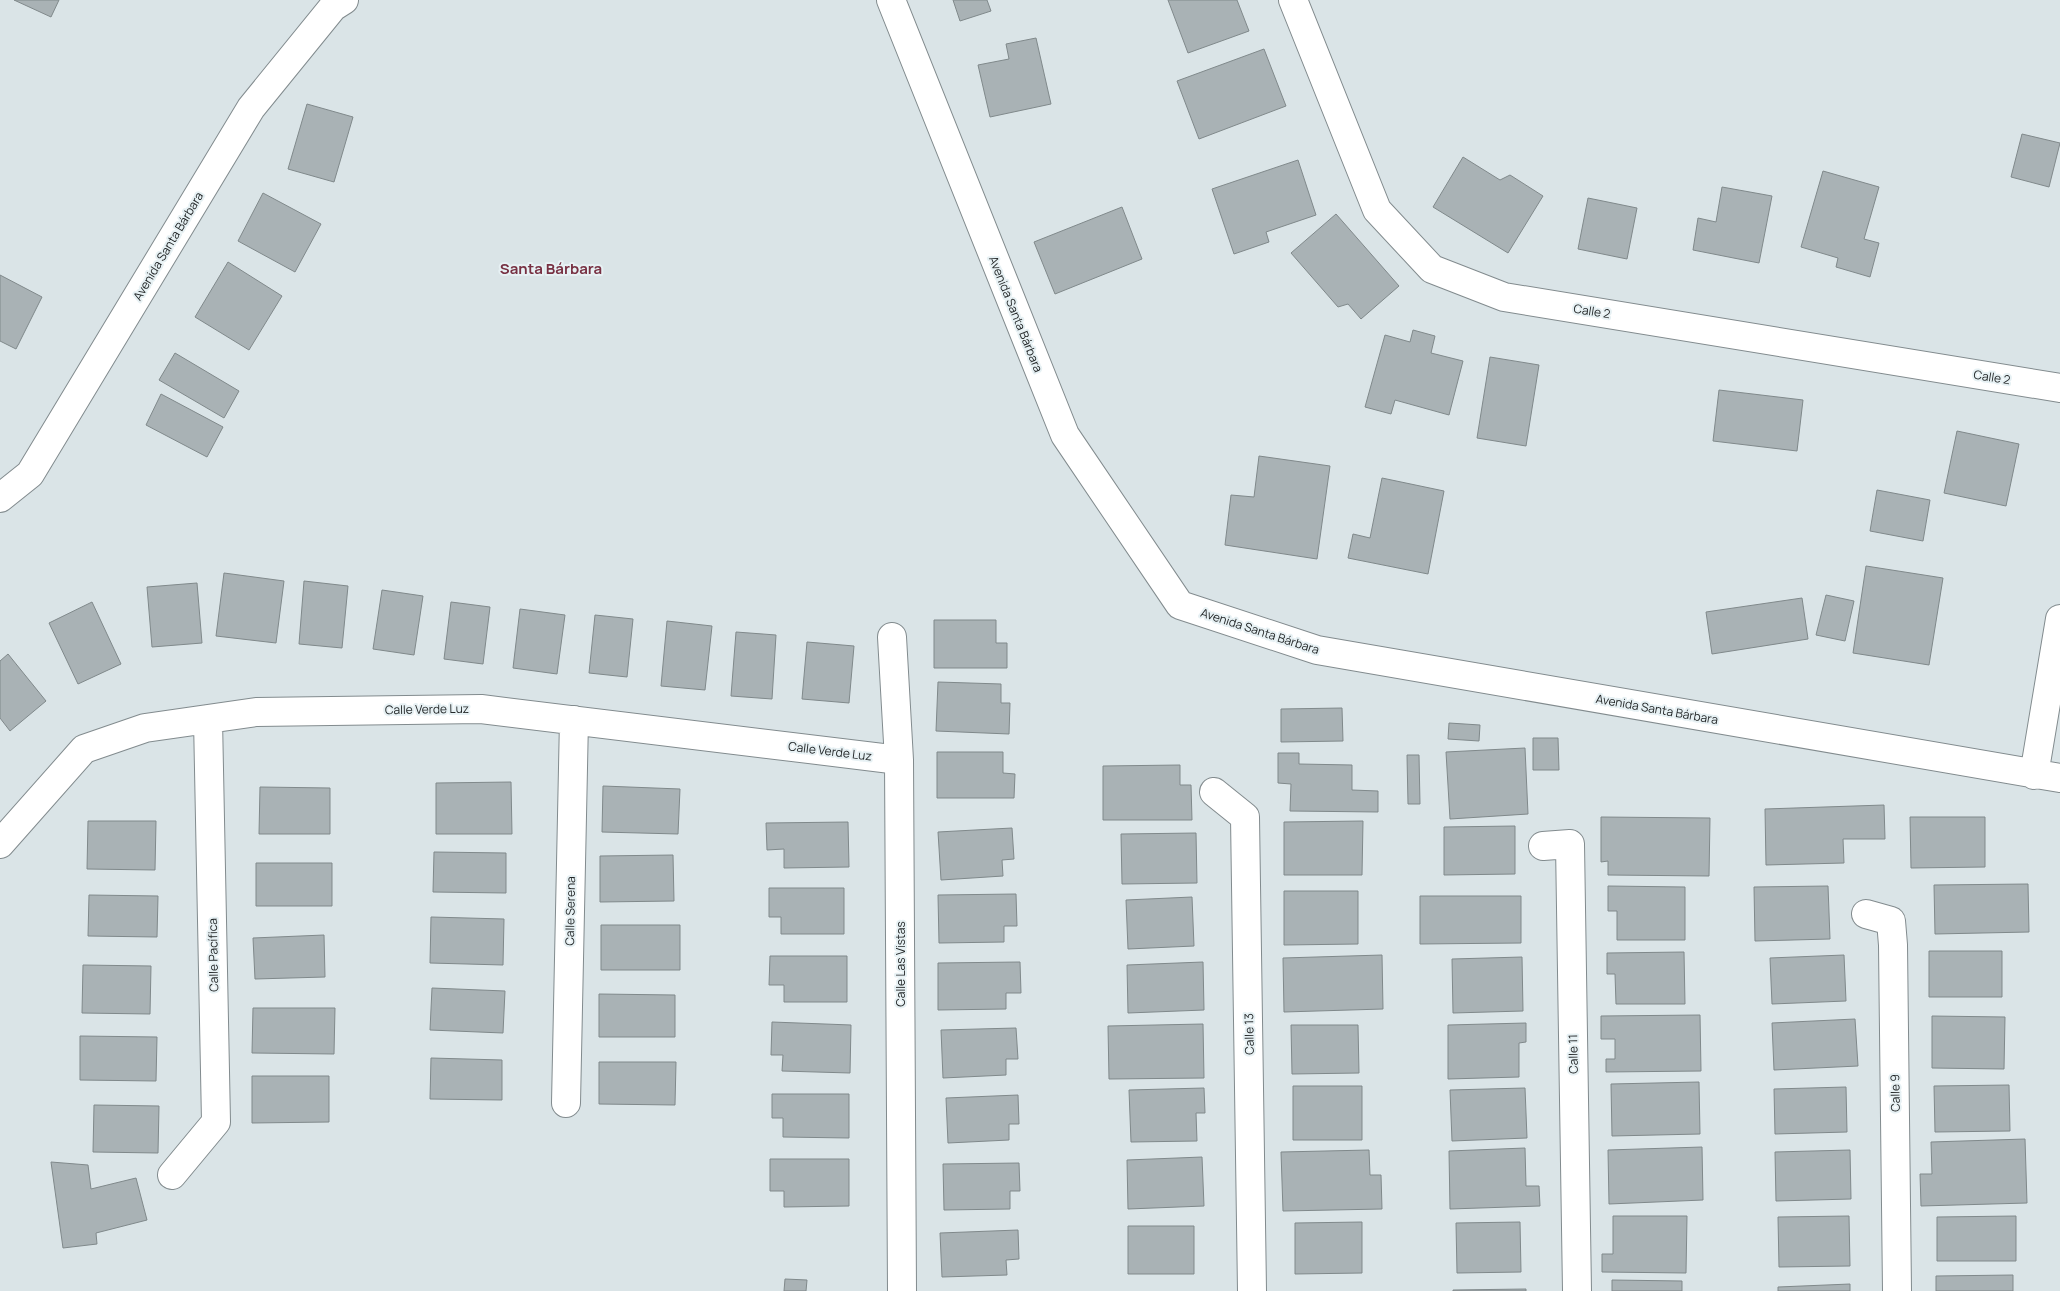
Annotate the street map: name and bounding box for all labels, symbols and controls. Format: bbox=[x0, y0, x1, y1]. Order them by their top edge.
street label: Avenida Santa Bárbara bbox=[129, 189, 207, 303]
street label: Avenida Santa Bárbara bbox=[985, 253, 1047, 375]
district label: Santa Bárbara bbox=[500, 258, 602, 279]
street label: Calle 2 bbox=[1572, 300, 1612, 322]
street label: Calle 2 bbox=[1972, 366, 2012, 388]
street label: Avenida Santa Bárbara bbox=[1198, 604, 1322, 658]
street label: Avenida Santa Bárbara bbox=[1595, 690, 1719, 728]
street label: Calle Verde Luz bbox=[385, 700, 469, 718]
street label: Calle Verde Luz bbox=[787, 737, 873, 765]
street label: Calle Serena bbox=[561, 876, 579, 946]
street label: Calle Pacífica bbox=[204, 918, 222, 992]
street label: Calle Las Vistas bbox=[892, 921, 909, 1007]
street label: Calle 13 bbox=[1240, 1013, 1258, 1055]
street label: Calle 11 bbox=[1564, 1034, 1582, 1074]
street label: Calle 9 bbox=[1886, 1074, 1904, 1112]

